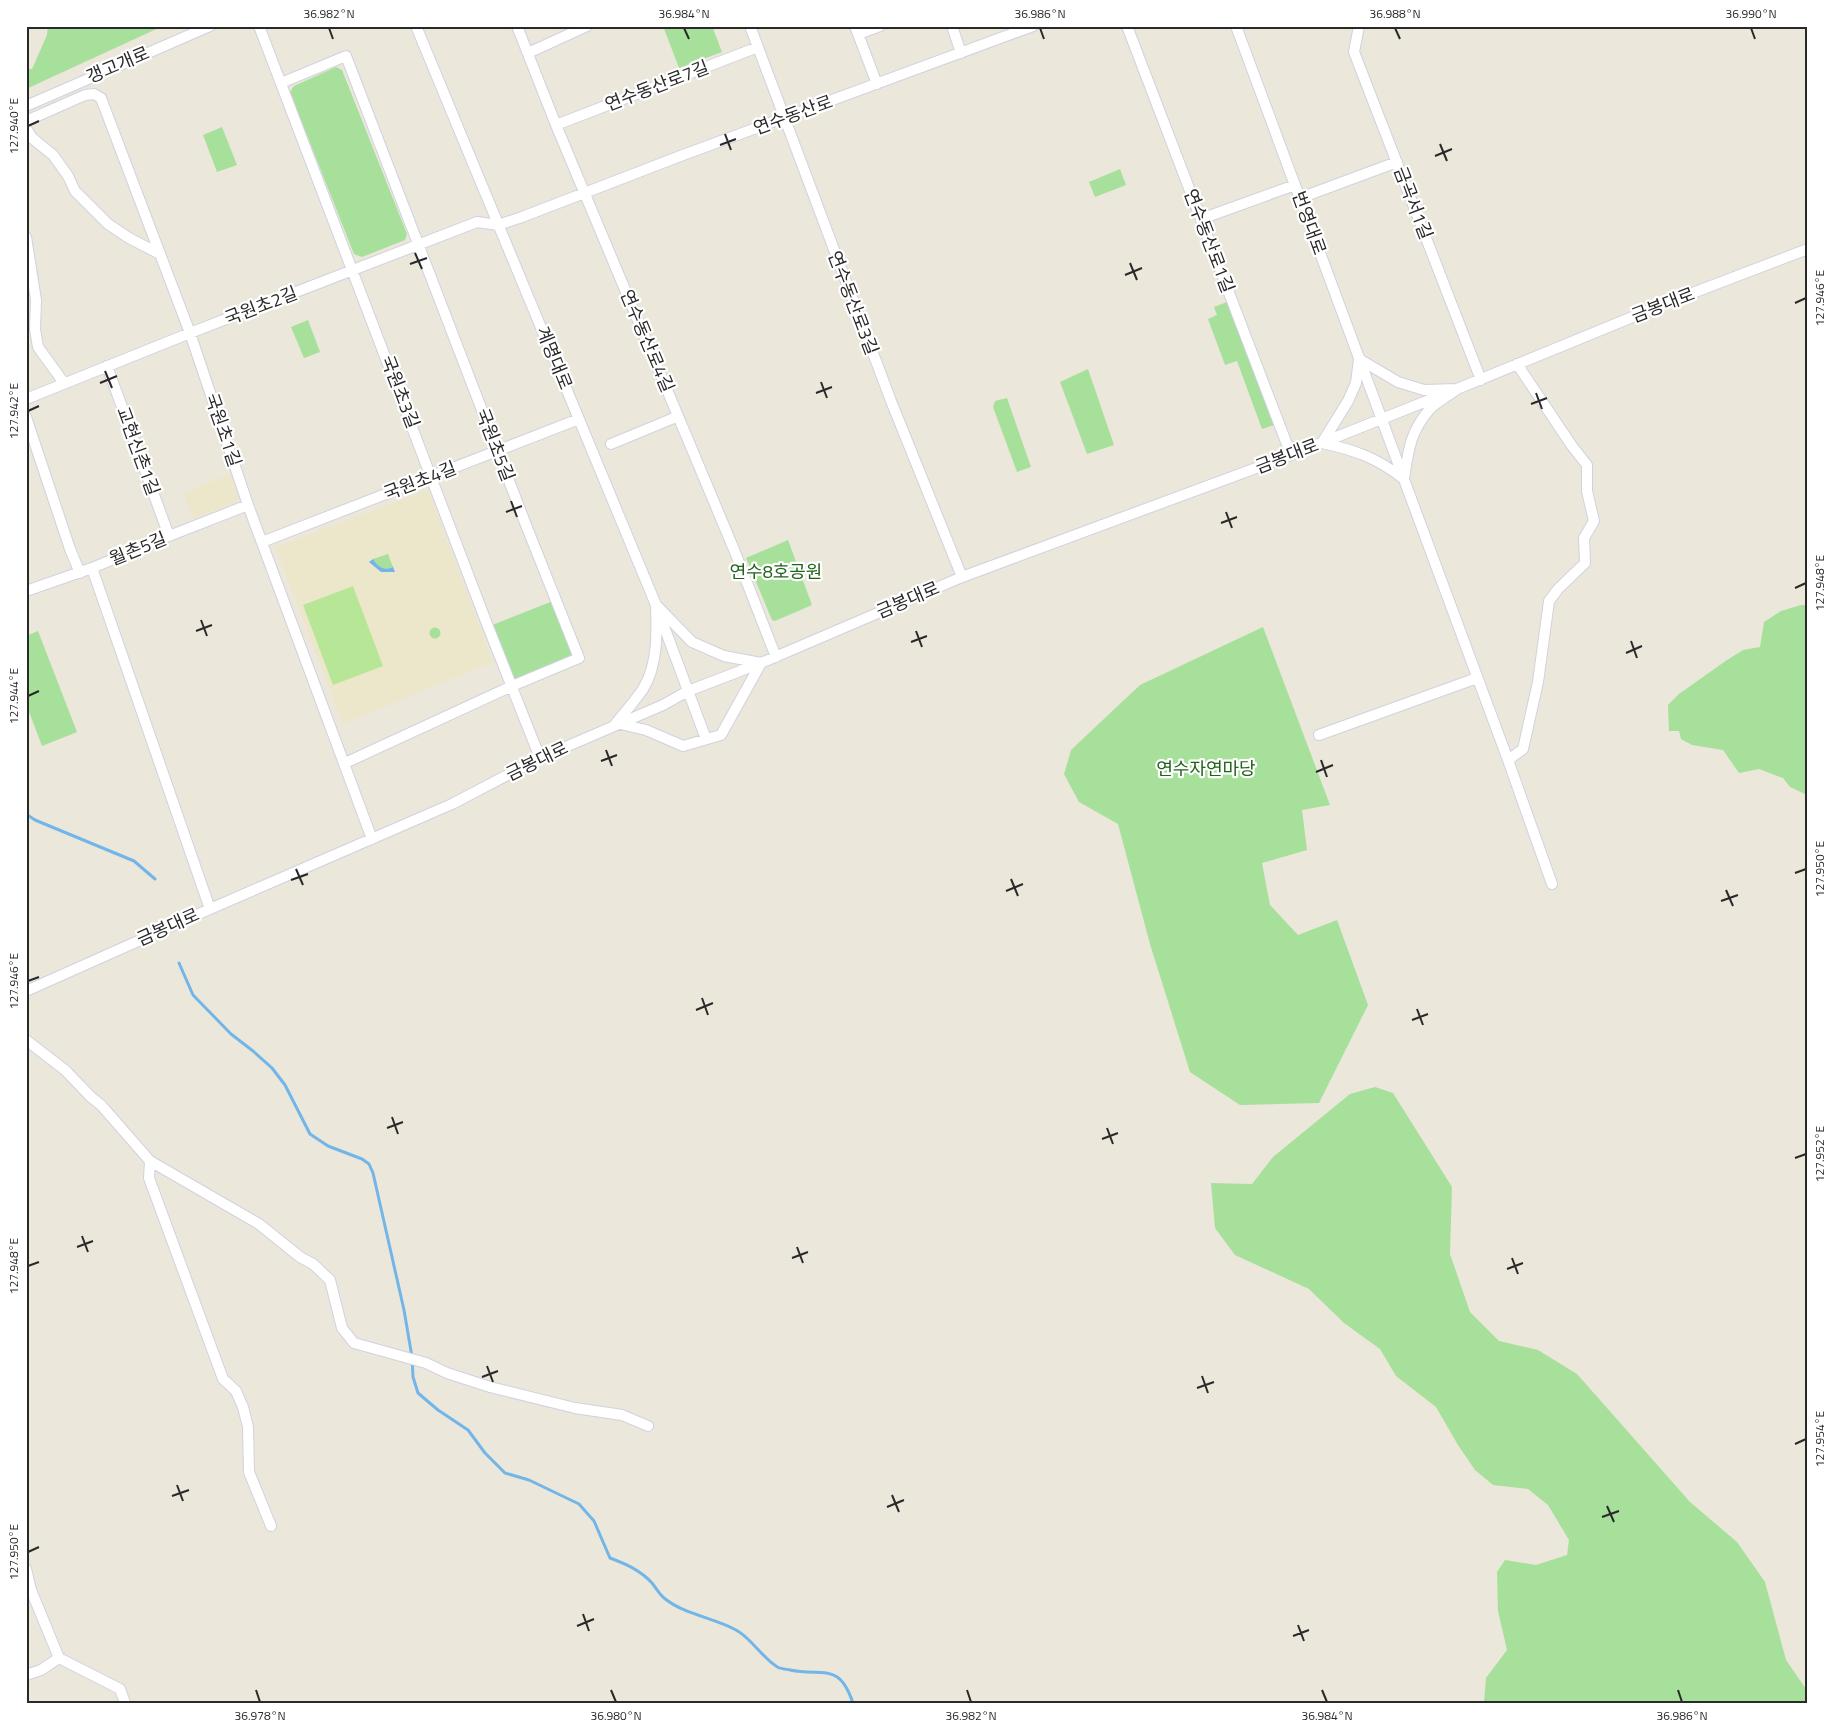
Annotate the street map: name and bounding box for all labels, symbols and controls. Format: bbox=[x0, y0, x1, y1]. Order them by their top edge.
text: 36.982°N bbox=[303, 4, 355, 23]
text: 36.984°N bbox=[658, 4, 710, 23]
text: 36.986°N bbox=[1014, 4, 1066, 23]
text: 36.988°N bbox=[1369, 4, 1421, 23]
text: 36.990°N bbox=[1725, 4, 1777, 23]
street label: 갱고개로 bbox=[82, 39, 154, 90]
street label: 연수동산로7길 bbox=[601, 53, 713, 118]
street label: 연수동산로 bbox=[749, 88, 836, 141]
text: 127.940°E bbox=[4, 98, 23, 154]
street label: 금곡서1길 bbox=[1387, 162, 1440, 243]
street label: 연수동산로1길 bbox=[1177, 185, 1242, 297]
street label: 번영대로 bbox=[1285, 187, 1333, 259]
street label: 연수동산로3길 bbox=[821, 247, 886, 359]
text: 127.946°E bbox=[1810, 270, 1829, 326]
street label: 국원초2길 bbox=[220, 279, 301, 332]
street label: 금봉대로 bbox=[1627, 280, 1699, 329]
street label: 연수동산로4길 bbox=[614, 285, 681, 396]
street label: 계명대로 bbox=[530, 322, 579, 394]
street label: 국원초3길 bbox=[374, 351, 427, 432]
text: 127.942°E bbox=[4, 383, 23, 439]
street label: 국원초1길 bbox=[198, 389, 249, 470]
street label: 교현신촌1길 bbox=[110, 403, 167, 499]
street label: 국원초5길 bbox=[469, 404, 522, 485]
street label: 금봉대로 bbox=[1251, 431, 1323, 480]
street label: 국원초4길 bbox=[379, 454, 460, 507]
street label: 월촌5길 bbox=[105, 525, 171, 572]
text: 127.948°E bbox=[1810, 555, 1829, 611]
park label: 연수8호공원 bbox=[730, 558, 822, 585]
street label: 금봉대로 bbox=[872, 574, 944, 625]
text: 127.944°E bbox=[4, 668, 23, 724]
street label: 금봉대로 bbox=[501, 734, 572, 787]
park label: 연수자연마당 bbox=[1156, 755, 1256, 782]
text: 127.950°E bbox=[1810, 841, 1829, 897]
street label: 금봉대로 bbox=[132, 901, 204, 952]
text: 127.946°E bbox=[4, 953, 23, 1009]
text: 127.952°E bbox=[1810, 1126, 1829, 1182]
text: 127.948°E bbox=[4, 1238, 23, 1294]
text: 127.954°E bbox=[1810, 1411, 1829, 1467]
text: 127.950°E bbox=[4, 1524, 23, 1580]
text: 36.978°N bbox=[234, 1706, 286, 1725]
text: 36.980°N bbox=[590, 1706, 642, 1725]
text: 36.982°N bbox=[945, 1706, 997, 1725]
text: 36.984°N bbox=[1301, 1706, 1353, 1725]
text: 36.986°N bbox=[1656, 1706, 1708, 1725]

